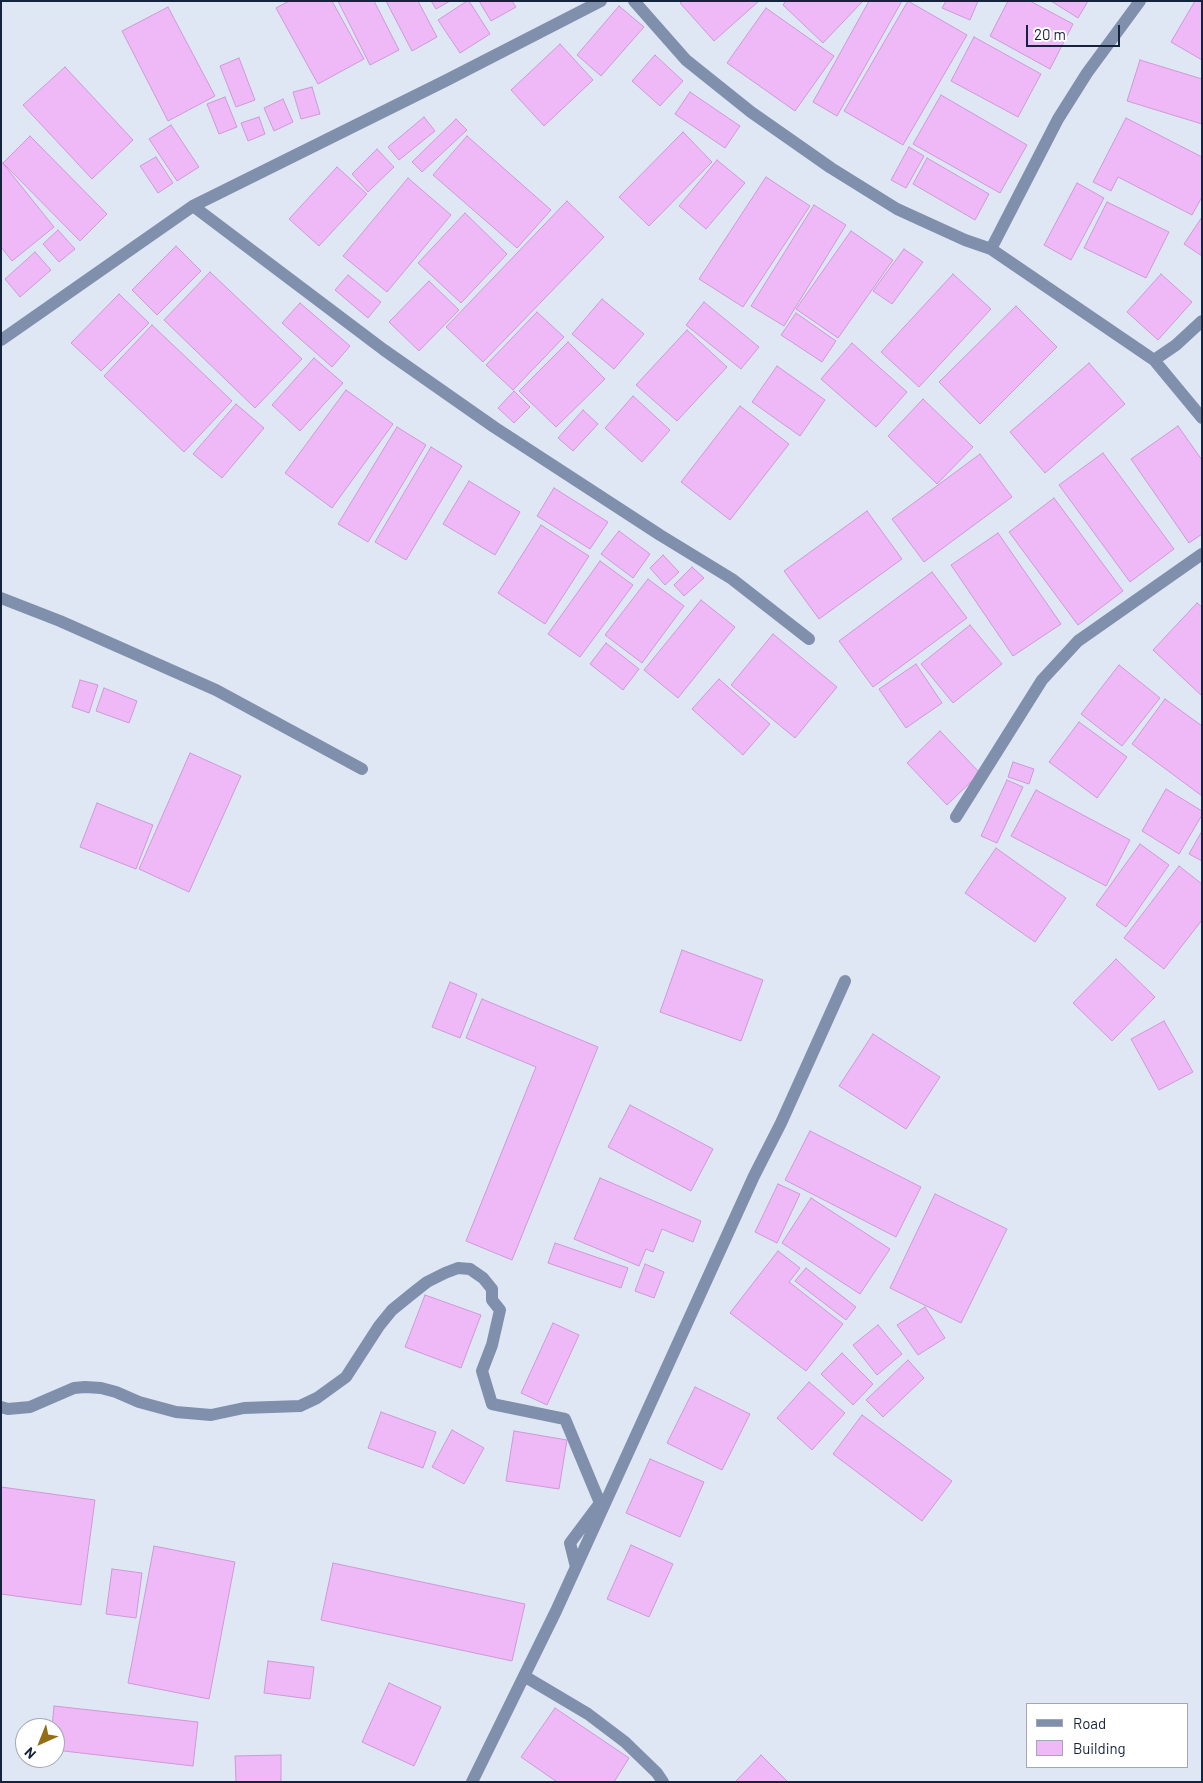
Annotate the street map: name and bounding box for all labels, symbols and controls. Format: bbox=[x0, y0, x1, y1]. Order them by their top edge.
scale bar bbox=[1028, 15, 1122, 47]
text: 20 m bbox=[1034, 25, 1066, 43]
legend bbox=[1026, 1703, 1188, 1768]
text: Road bbox=[1073, 1714, 1106, 1732]
north arrow bbox=[15, 1718, 65, 1768]
text: Building bbox=[1073, 1739, 1126, 1757]
text: N bbox=[21, 1744, 39, 1763]

